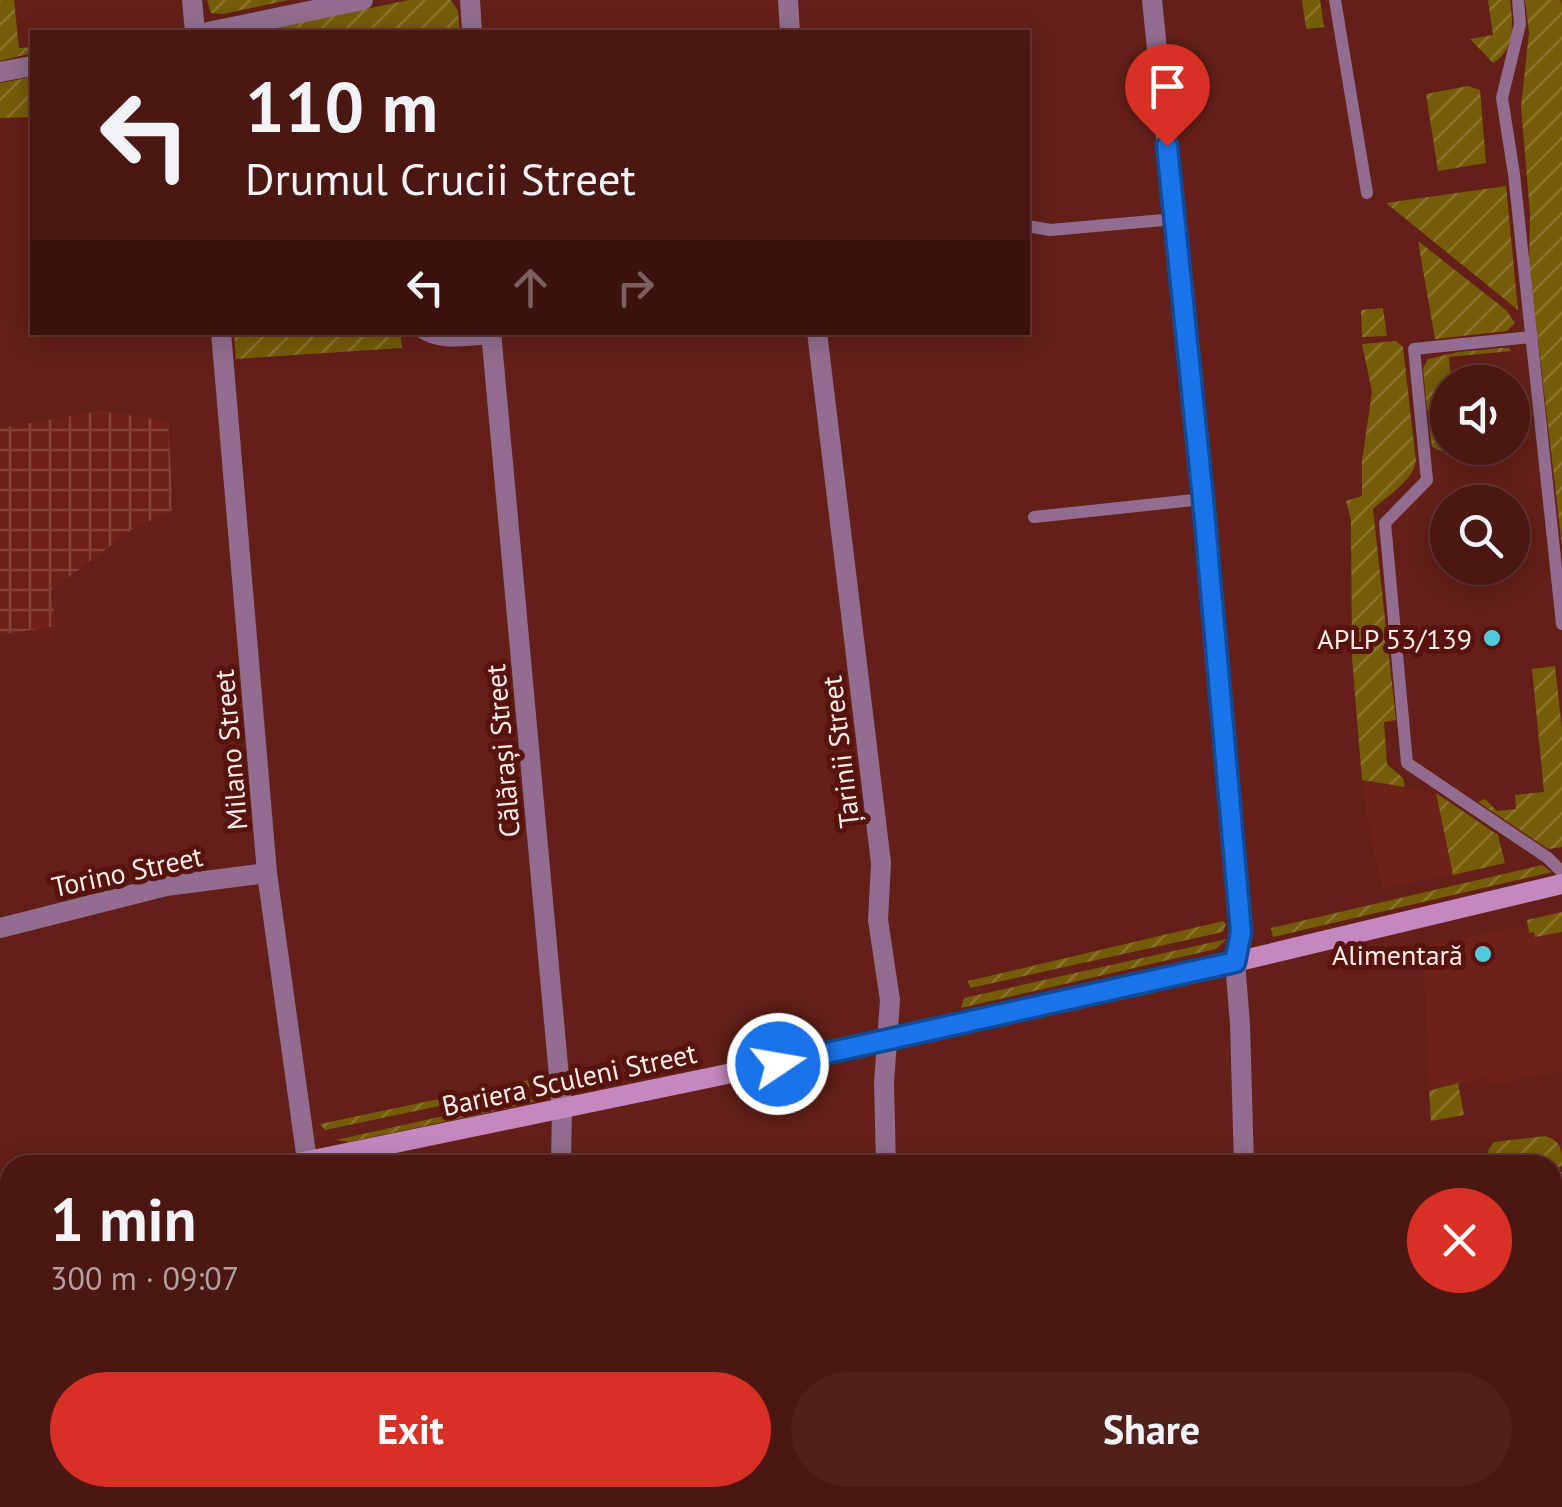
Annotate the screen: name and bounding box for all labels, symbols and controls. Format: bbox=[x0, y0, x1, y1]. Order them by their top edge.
pin bbox=[1125, 44, 1210, 147]
icon: arrive bbox=[1140, 59, 1195, 114]
text: 110 m bbox=[245, 61, 438, 151]
icon: left bbox=[80, 70, 210, 200]
text: Drumul Crucii Street bbox=[245, 149, 636, 207]
icon: left bbox=[398, 260, 453, 315]
icon: ahead bbox=[503, 260, 558, 315]
icon: right bbox=[608, 260, 663, 315]
map controls bbox=[1430, 365, 1530, 585]
button: sound bbox=[1430, 365, 1530, 465]
button: search bbox=[1430, 485, 1530, 585]
place label: APLP 53/139 bbox=[1317, 620, 1472, 657]
marker: APLP 53/139 bbox=[1481, 627, 1503, 649]
street label: Călărași Street bbox=[476, 662, 528, 839]
street label: Milano Street bbox=[205, 668, 255, 832]
street label: Țarinii Street bbox=[812, 673, 868, 830]
street label: Torino Street bbox=[48, 837, 206, 905]
place label: Alimentară bbox=[1332, 936, 1463, 973]
marker: Alimentară bbox=[1472, 943, 1494, 965]
position arrow bbox=[726, 1012, 830, 1116]
street label: Bariera Sculeni Street bbox=[438, 1034, 700, 1124]
text: 1 min bbox=[50, 1180, 196, 1258]
button: close bbox=[1407, 1188, 1512, 1293]
text: 300 m · 09:07 bbox=[50, 1257, 239, 1299]
button: Exit bbox=[50, 1372, 771, 1487]
button: Share bbox=[791, 1372, 1512, 1487]

